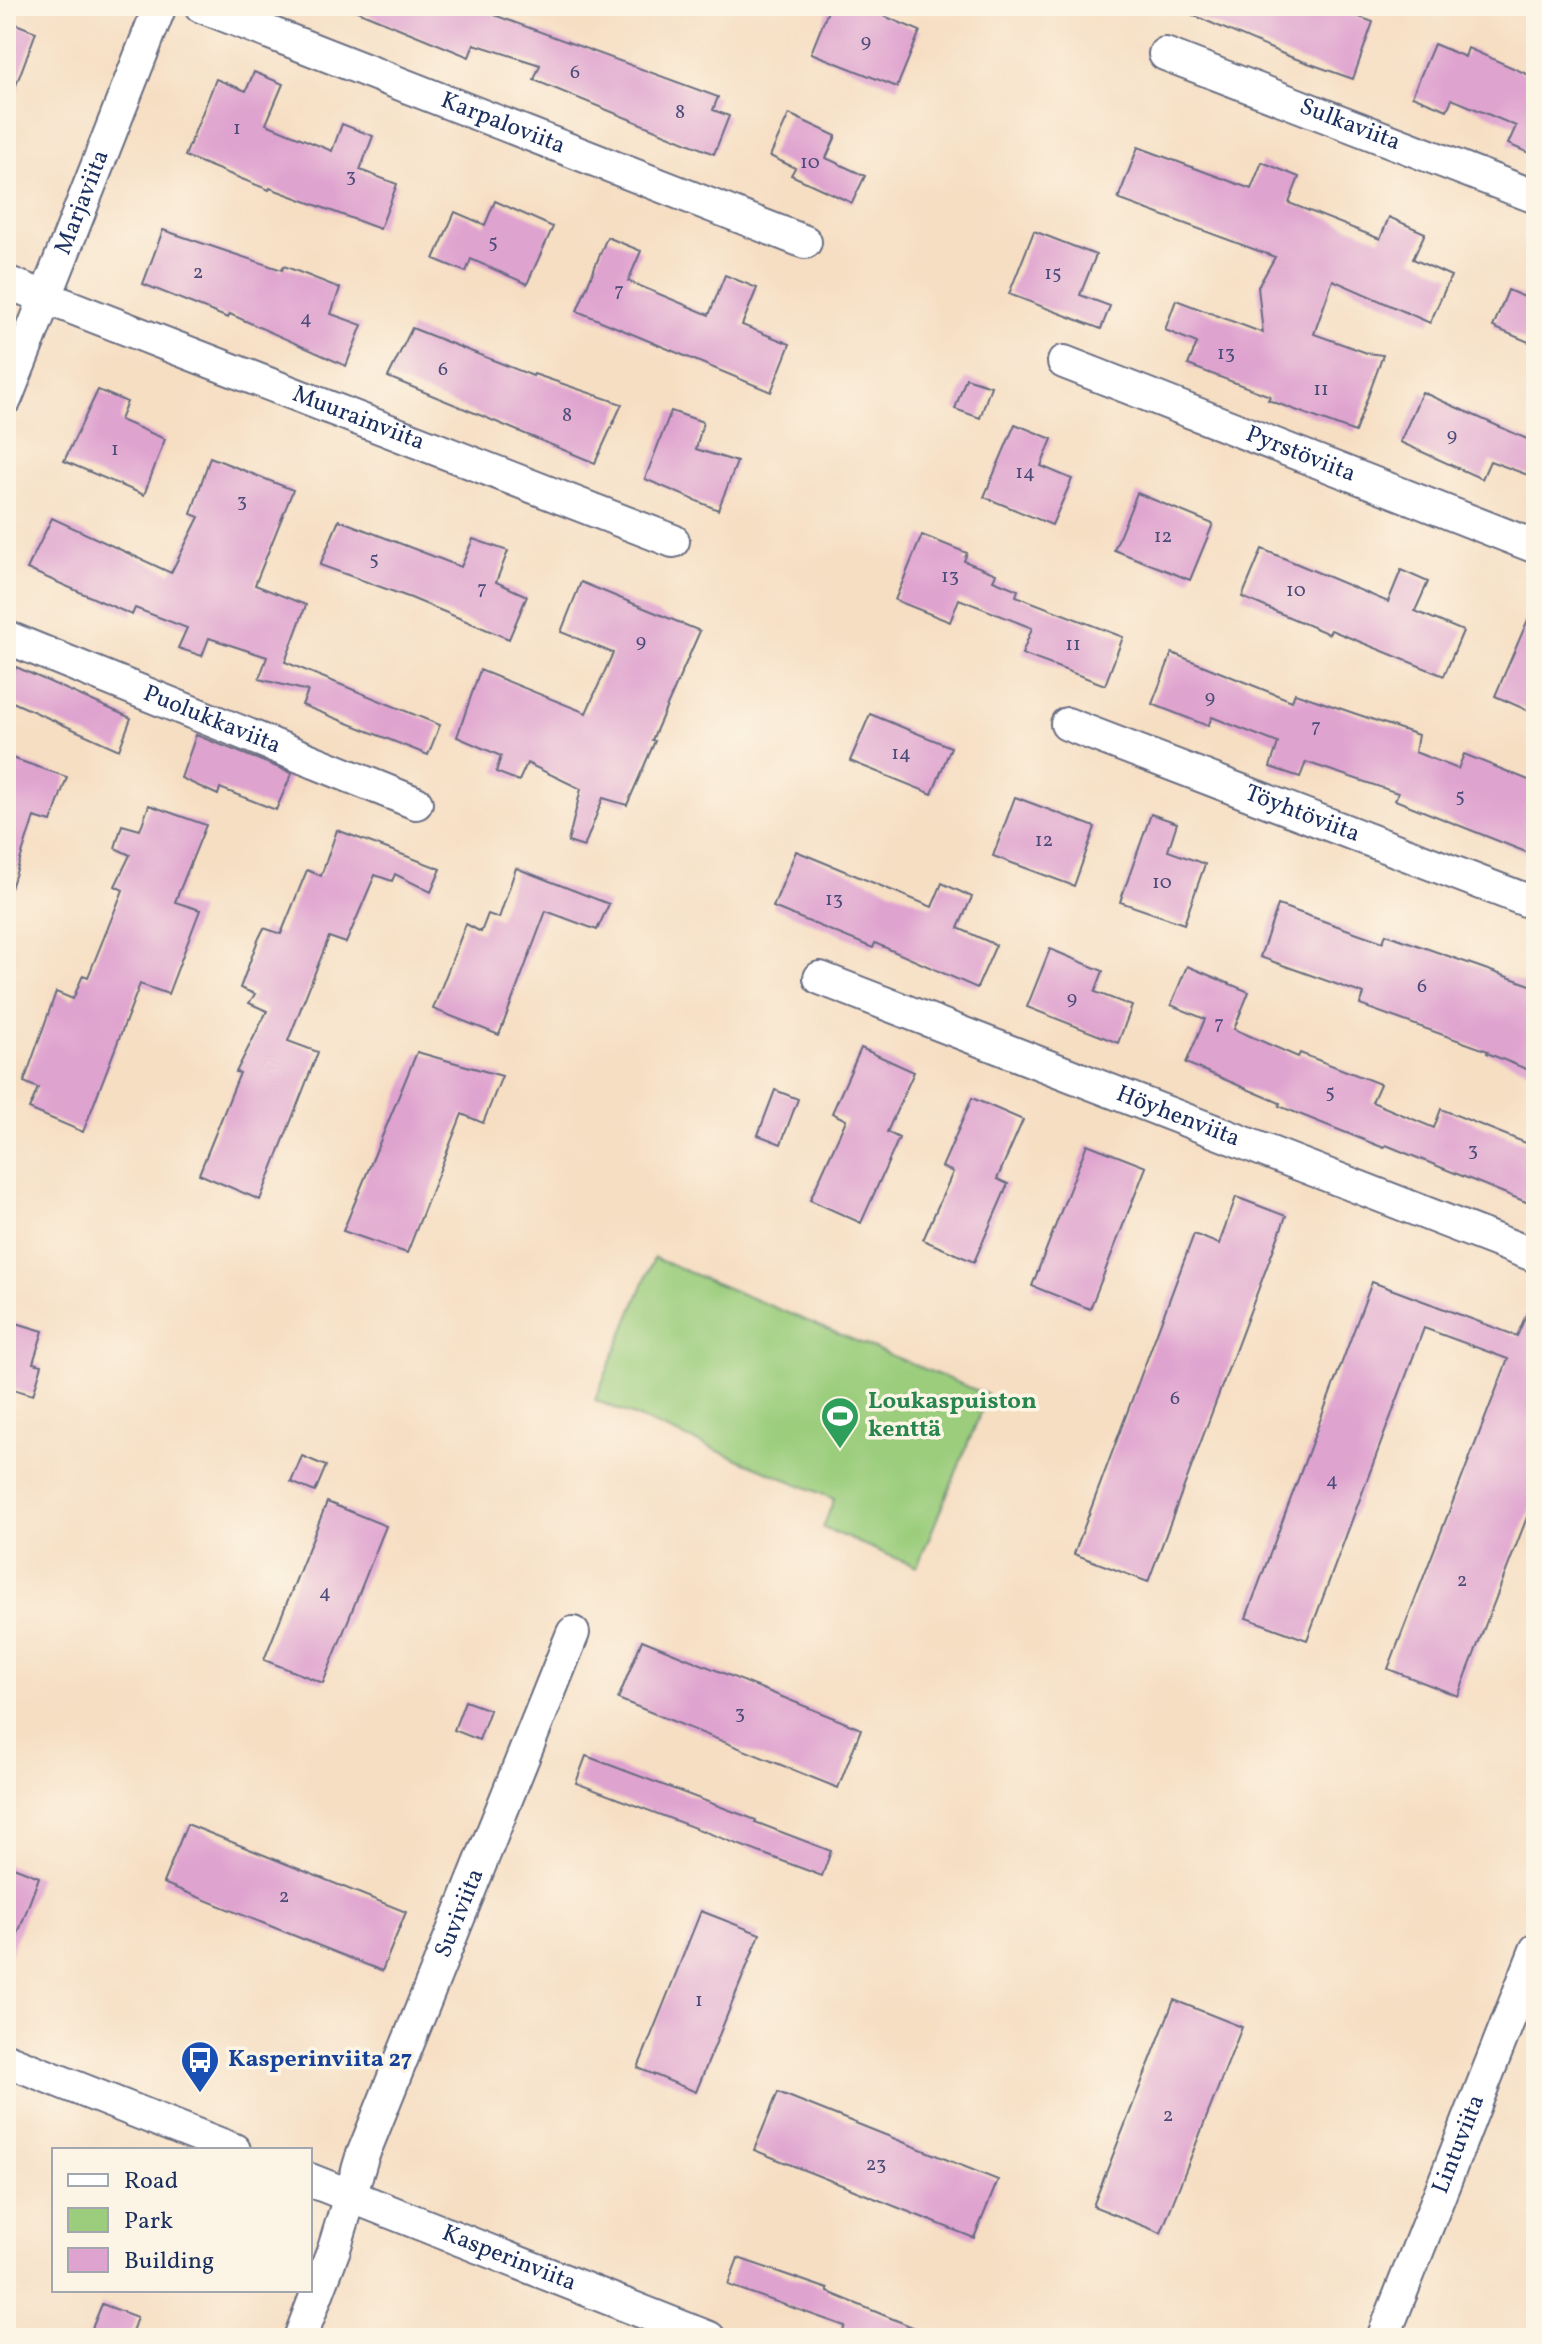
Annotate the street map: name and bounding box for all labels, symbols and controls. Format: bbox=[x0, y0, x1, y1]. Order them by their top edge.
house number: 9 bbox=[861, 28, 871, 56]
house number: 6 bbox=[570, 59, 580, 87]
street label: Karpaloviita bbox=[435, 84, 570, 164]
street label: Sulkaviita bbox=[1294, 90, 1405, 160]
house number: 8 bbox=[675, 99, 685, 127]
house number: 1 bbox=[233, 115, 241, 143]
street label: Marjaviita bbox=[47, 145, 119, 260]
house number: 10 bbox=[800, 149, 820, 177]
house number: 3 bbox=[346, 163, 356, 191]
house number: 5 bbox=[488, 229, 498, 257]
house number: 2 bbox=[193, 259, 203, 287]
house number: 15 bbox=[1044, 260, 1062, 288]
house number: 7 bbox=[614, 277, 624, 305]
house number: 4 bbox=[300, 305, 312, 333]
house number: 13 bbox=[1217, 340, 1235, 368]
house number: 6 bbox=[438, 356, 448, 384]
house number: 11 bbox=[1313, 376, 1329, 404]
street label: Muurainviita bbox=[287, 378, 429, 460]
house number: 8 bbox=[562, 402, 572, 430]
street label: Pyrstöviita bbox=[1240, 418, 1360, 492]
house number: 9 bbox=[1447, 422, 1457, 450]
house number: 1 bbox=[111, 436, 119, 464]
house number: 14 bbox=[1015, 459, 1035, 487]
house number: 3 bbox=[237, 488, 247, 516]
house number: 12 bbox=[1154, 523, 1172, 551]
house number: 5 bbox=[369, 546, 379, 574]
house number: 13 bbox=[941, 563, 959, 591]
house number: 7 bbox=[477, 575, 487, 603]
house number: 10 bbox=[1286, 577, 1306, 605]
house number: 9 bbox=[636, 628, 646, 656]
house number: 11 bbox=[1065, 631, 1081, 659]
street label: Puolukkaviita bbox=[138, 677, 286, 763]
house number: 9 bbox=[1205, 684, 1215, 712]
house number: 7 bbox=[1311, 713, 1321, 741]
house number: 14 bbox=[891, 740, 911, 768]
street label: Töyhtöviita bbox=[1240, 777, 1365, 852]
house number: 5 bbox=[1455, 783, 1465, 811]
house number: 12 bbox=[1035, 827, 1053, 855]
house number: 10 bbox=[1152, 869, 1172, 897]
house number: 13 bbox=[825, 886, 843, 914]
house number: 6 bbox=[1417, 973, 1427, 1001]
house number: 9 bbox=[1067, 985, 1077, 1013]
house number: 7 bbox=[1214, 1010, 1224, 1038]
street label: Höyhenviita bbox=[1111, 1078, 1245, 1156]
house number: 5 bbox=[1325, 1079, 1335, 1107]
house number: 3 bbox=[1468, 1137, 1478, 1165]
place label: Loukaspuiston kenttä bbox=[868, 1385, 1037, 1447]
house number: 6 bbox=[1170, 1385, 1180, 1413]
sports icon: Loukaspuiston kenttä bbox=[819, 1395, 861, 1450]
house number: 4 bbox=[1326, 1467, 1338, 1495]
house number: 2 bbox=[1457, 1567, 1467, 1595]
house number: 4 bbox=[319, 1579, 331, 1607]
house number: 3 bbox=[735, 1700, 745, 1728]
street label: Suviviita bbox=[427, 1864, 493, 1963]
house number: 2 bbox=[279, 1883, 289, 1911]
house number: 1 bbox=[695, 1987, 703, 2015]
bus stop icon: Kasperinviita 27 bbox=[179, 2039, 221, 2094]
place label: Kasperinviita 27 bbox=[228, 2043, 412, 2077]
street label: Lintuviita bbox=[1424, 2090, 1494, 2199]
house number: 2 bbox=[1163, 2102, 1173, 2130]
legend bbox=[52, 2148, 312, 2292]
house number: 23 bbox=[866, 2151, 886, 2179]
text: Road bbox=[124, 2165, 178, 2199]
text: Park bbox=[124, 2205, 173, 2239]
street label: Kasperinviita bbox=[437, 2217, 581, 2301]
text: Building bbox=[124, 2245, 214, 2279]

